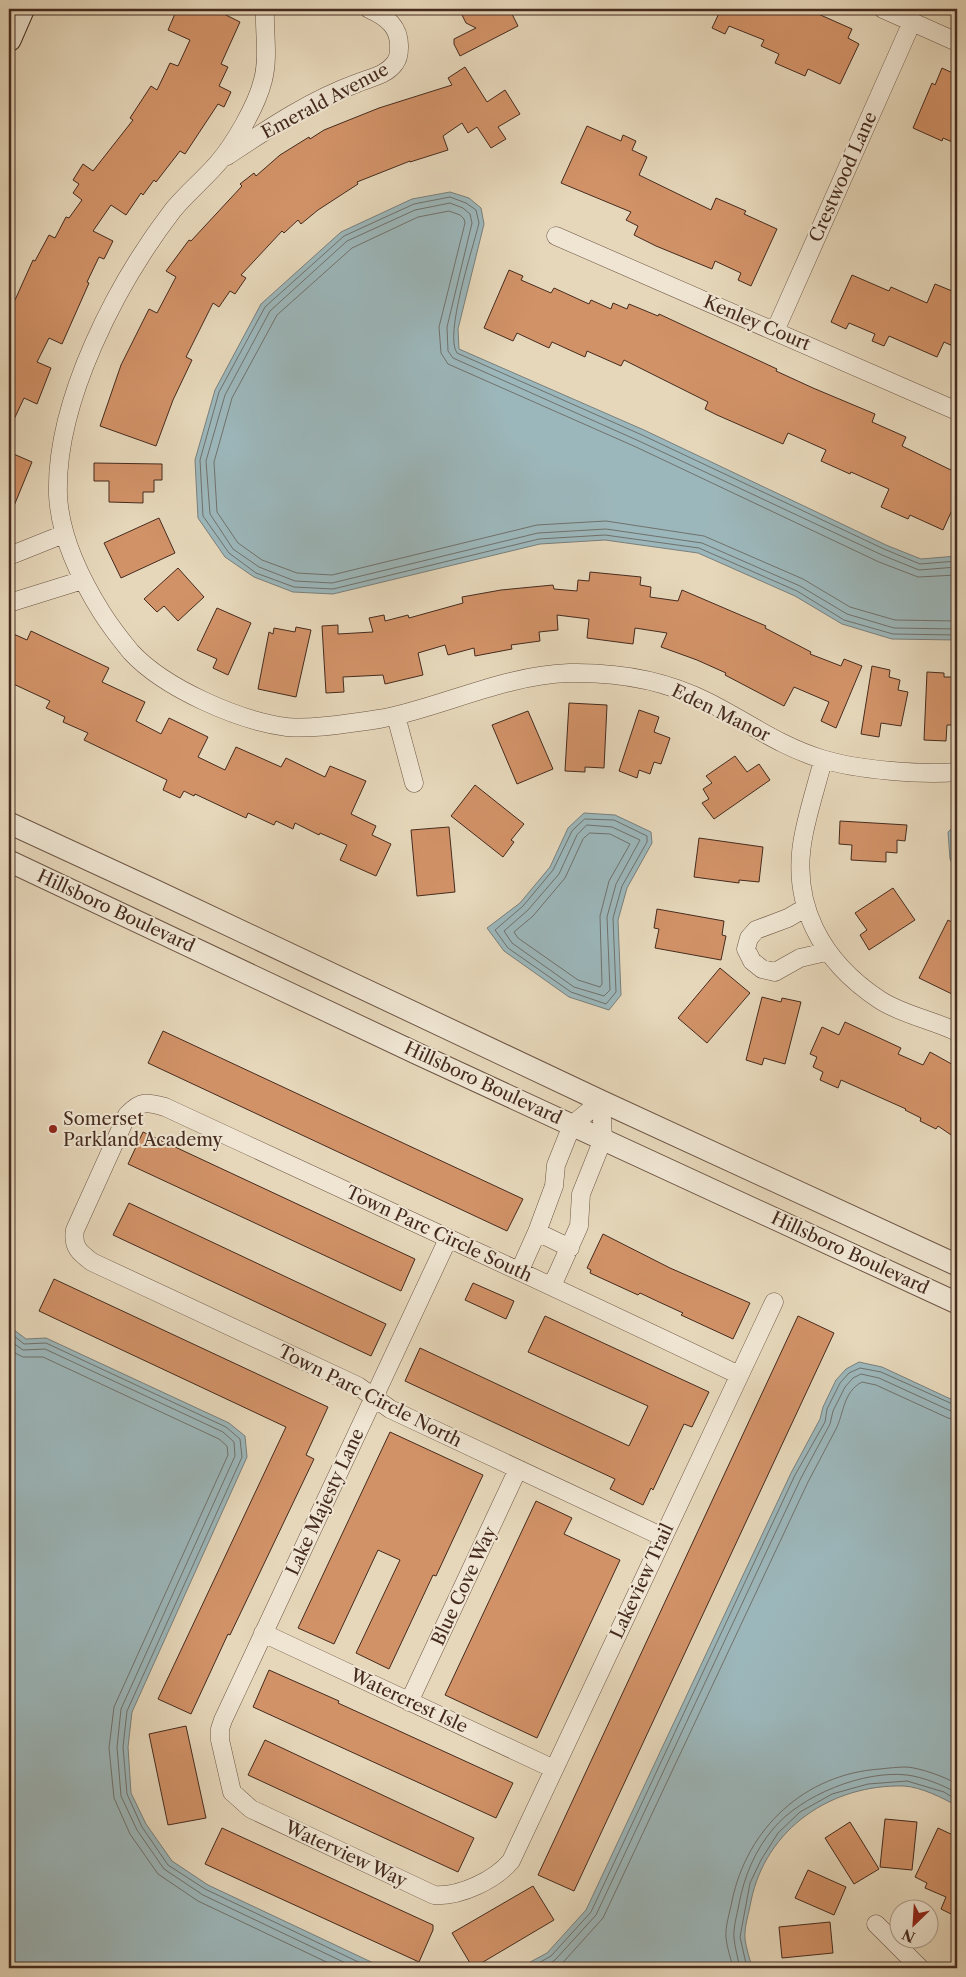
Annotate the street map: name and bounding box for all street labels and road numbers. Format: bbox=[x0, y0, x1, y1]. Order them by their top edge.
street label: Emerald Avenue bbox=[258, 58, 392, 144]
street label: Crestwood Lane bbox=[804, 108, 882, 246]
street label: Kenley Court bbox=[700, 291, 814, 356]
street label: Eden Manor bbox=[668, 680, 774, 747]
street label: Hillsboro Boulevard bbox=[34, 865, 198, 957]
street label: Hillsboro Boulevard bbox=[401, 1037, 565, 1129]
street label: Town Parc Circle South bbox=[342, 1181, 536, 1287]
street label: Hillsboro Boulevard bbox=[768, 1207, 932, 1299]
street label: Town Parc Circle North bbox=[275, 1340, 465, 1452]
street label: Lake Majesty Lane bbox=[281, 1425, 369, 1579]
street label: Lakeview Trail bbox=[606, 1520, 678, 1642]
street label: Blue Cove Way bbox=[427, 1522, 502, 1649]
street label: Watercrest Isle bbox=[346, 1664, 471, 1738]
street label: Waterview Way bbox=[281, 1816, 411, 1892]

